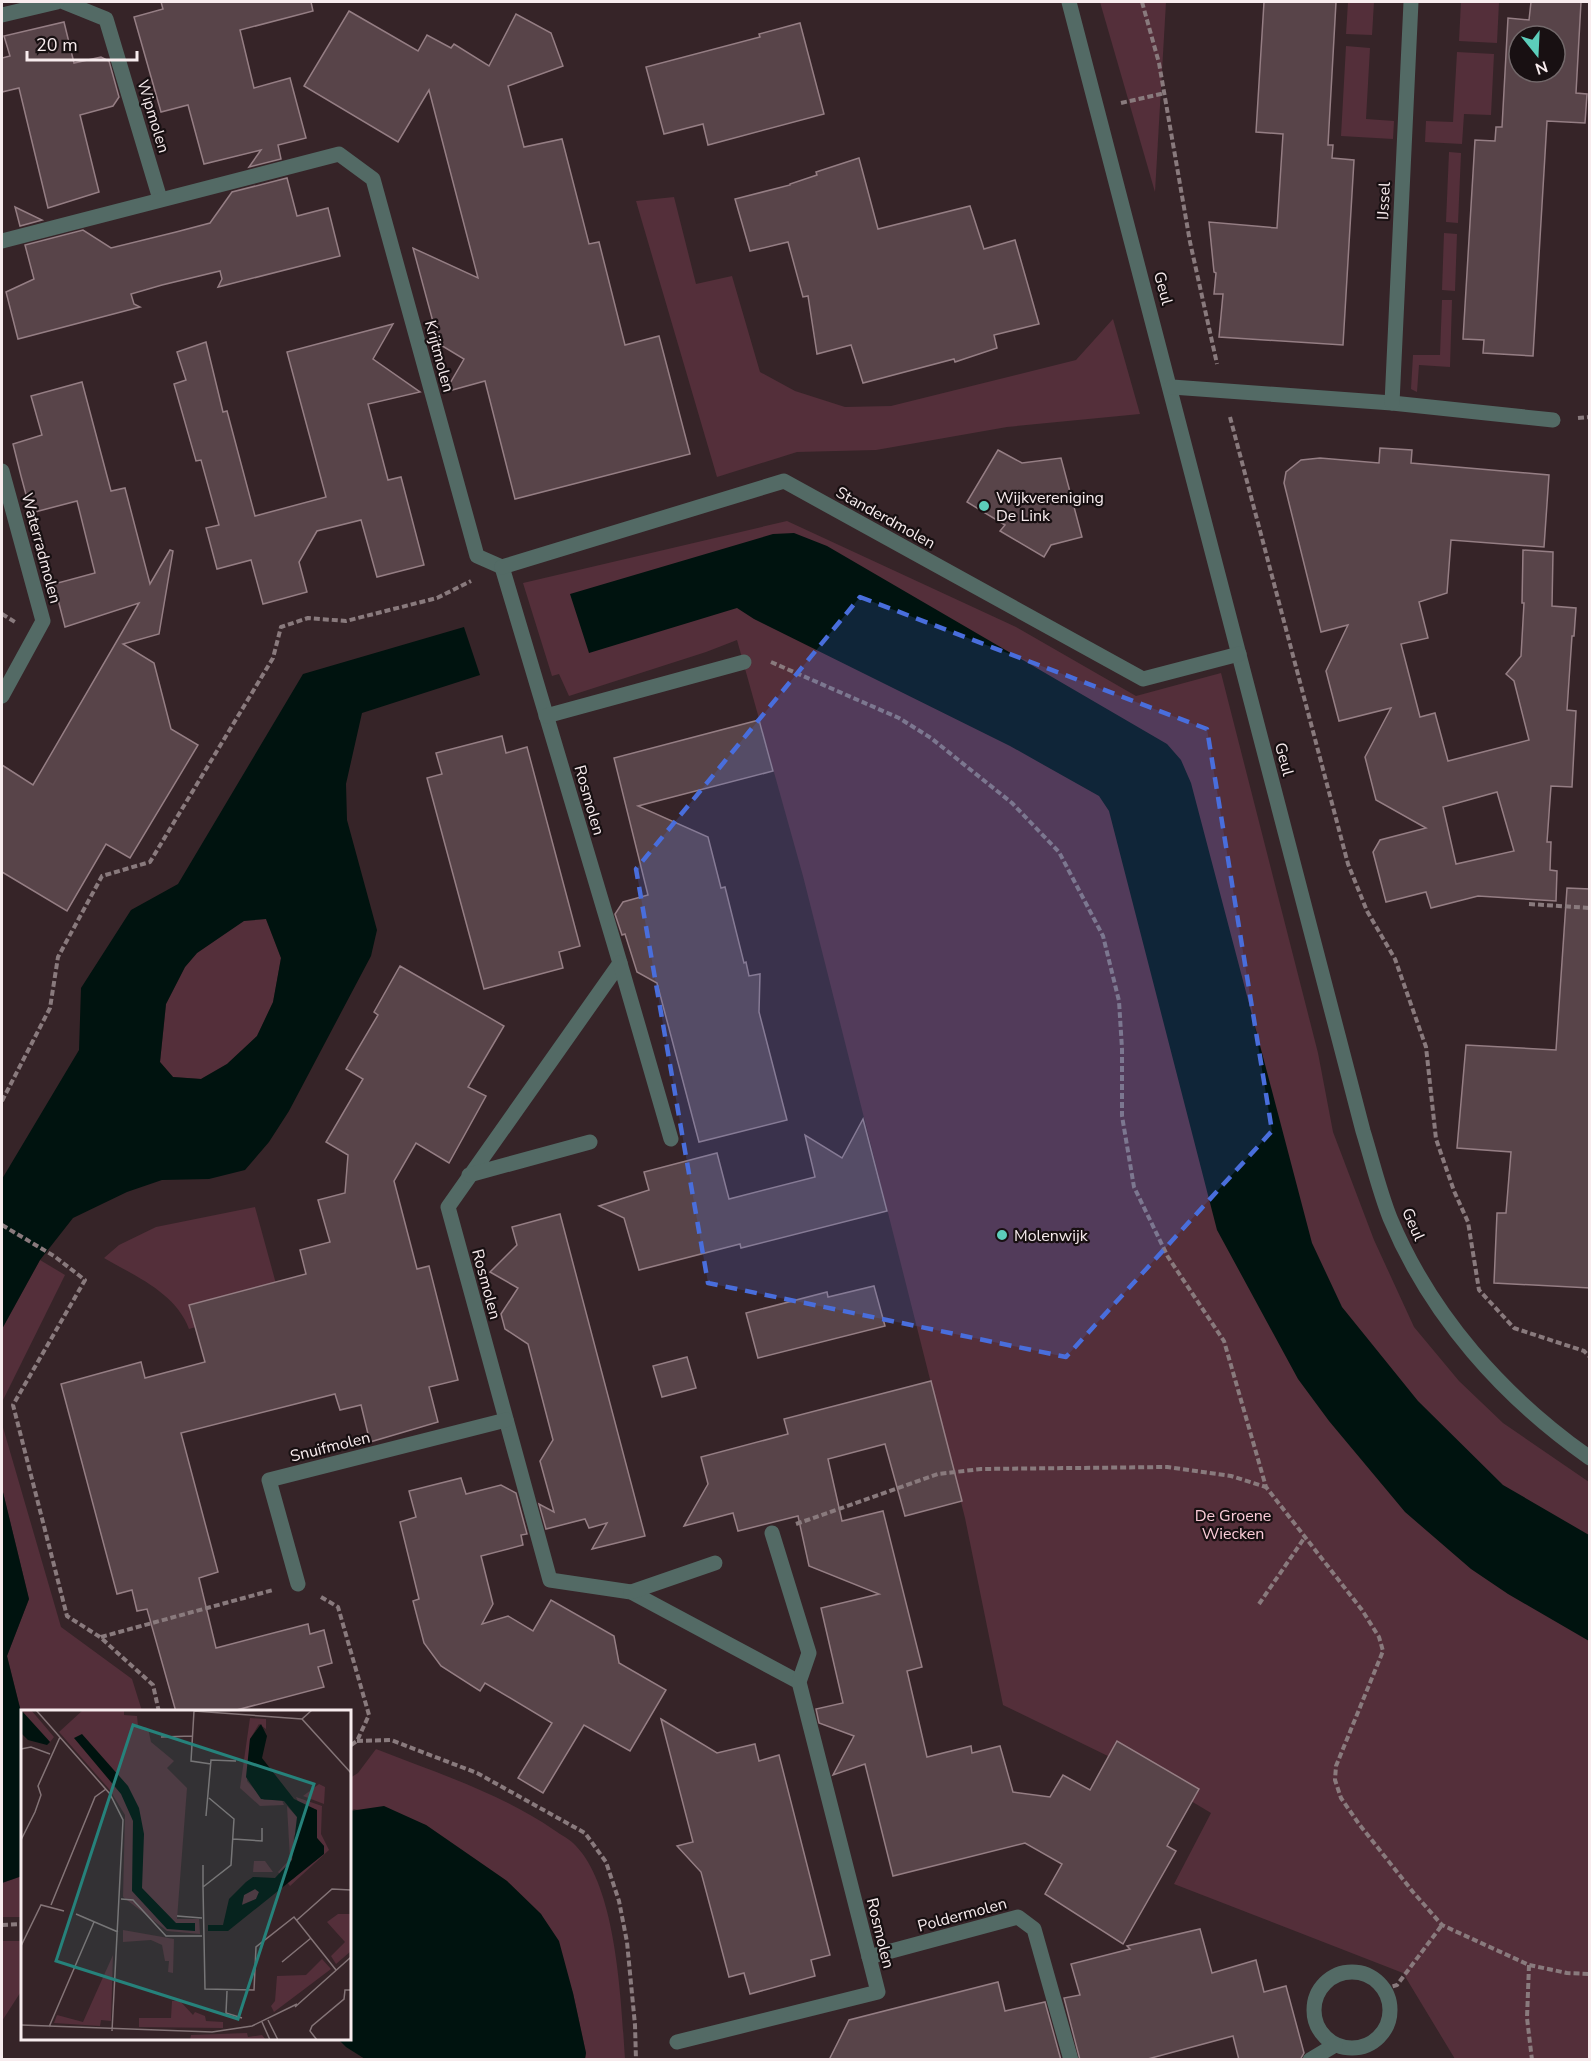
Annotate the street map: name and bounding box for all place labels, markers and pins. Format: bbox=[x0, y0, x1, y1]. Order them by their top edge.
place label: Wijkvereniging De Link bbox=[996, 487, 1104, 527]
marker: Wijkvereniging De Link bbox=[977, 499, 991, 513]
place label: Molenwijk bbox=[1014, 1225, 1089, 1247]
marker: Molenwijk bbox=[995, 1228, 1009, 1242]

